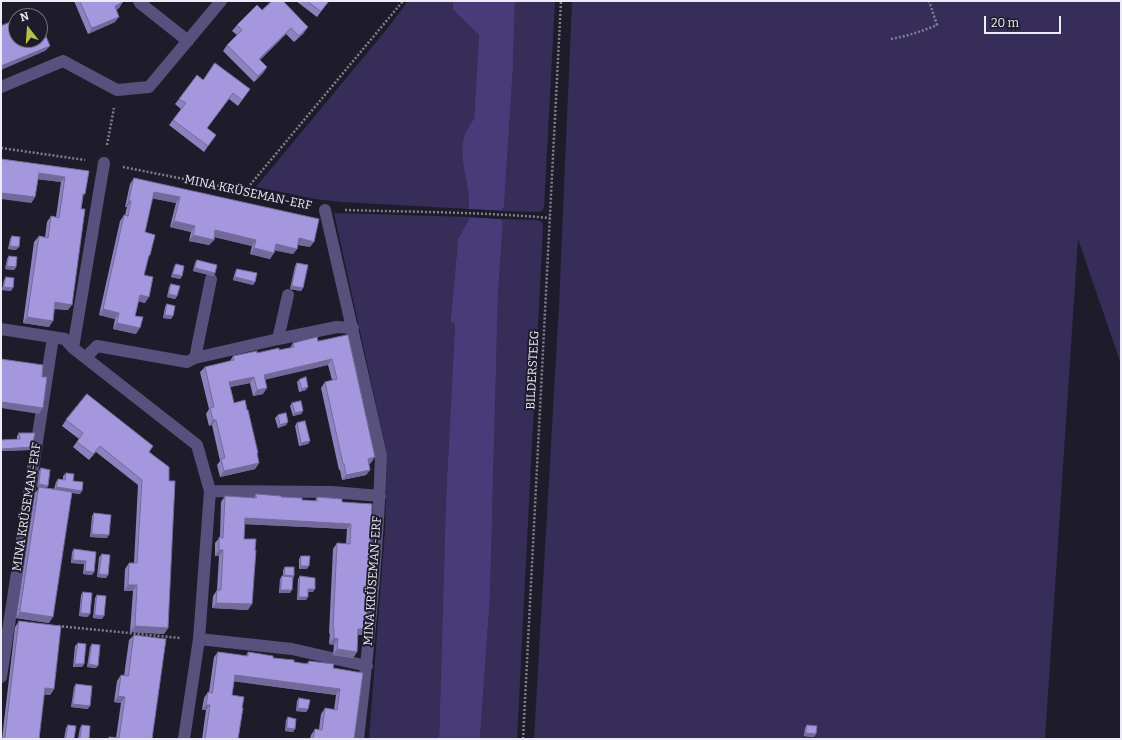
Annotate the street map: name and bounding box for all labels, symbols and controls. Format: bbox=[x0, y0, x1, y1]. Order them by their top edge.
north arrow bbox=[8, 8, 48, 48]
scale bar bbox=[986, 8, 1063, 34]
text: N bbox=[19, 10, 31, 24]
text: 20 m bbox=[991, 16, 1019, 30]
street label: MINA KRÜSEMAN-ERF bbox=[183, 172, 313, 214]
street label: BILDERSTEEG bbox=[524, 330, 542, 410]
street label: MINA KRÜSEMAN-ERF bbox=[10, 442, 44, 572]
street label: MINA KRÜSEMAN-ERF bbox=[361, 516, 385, 646]

